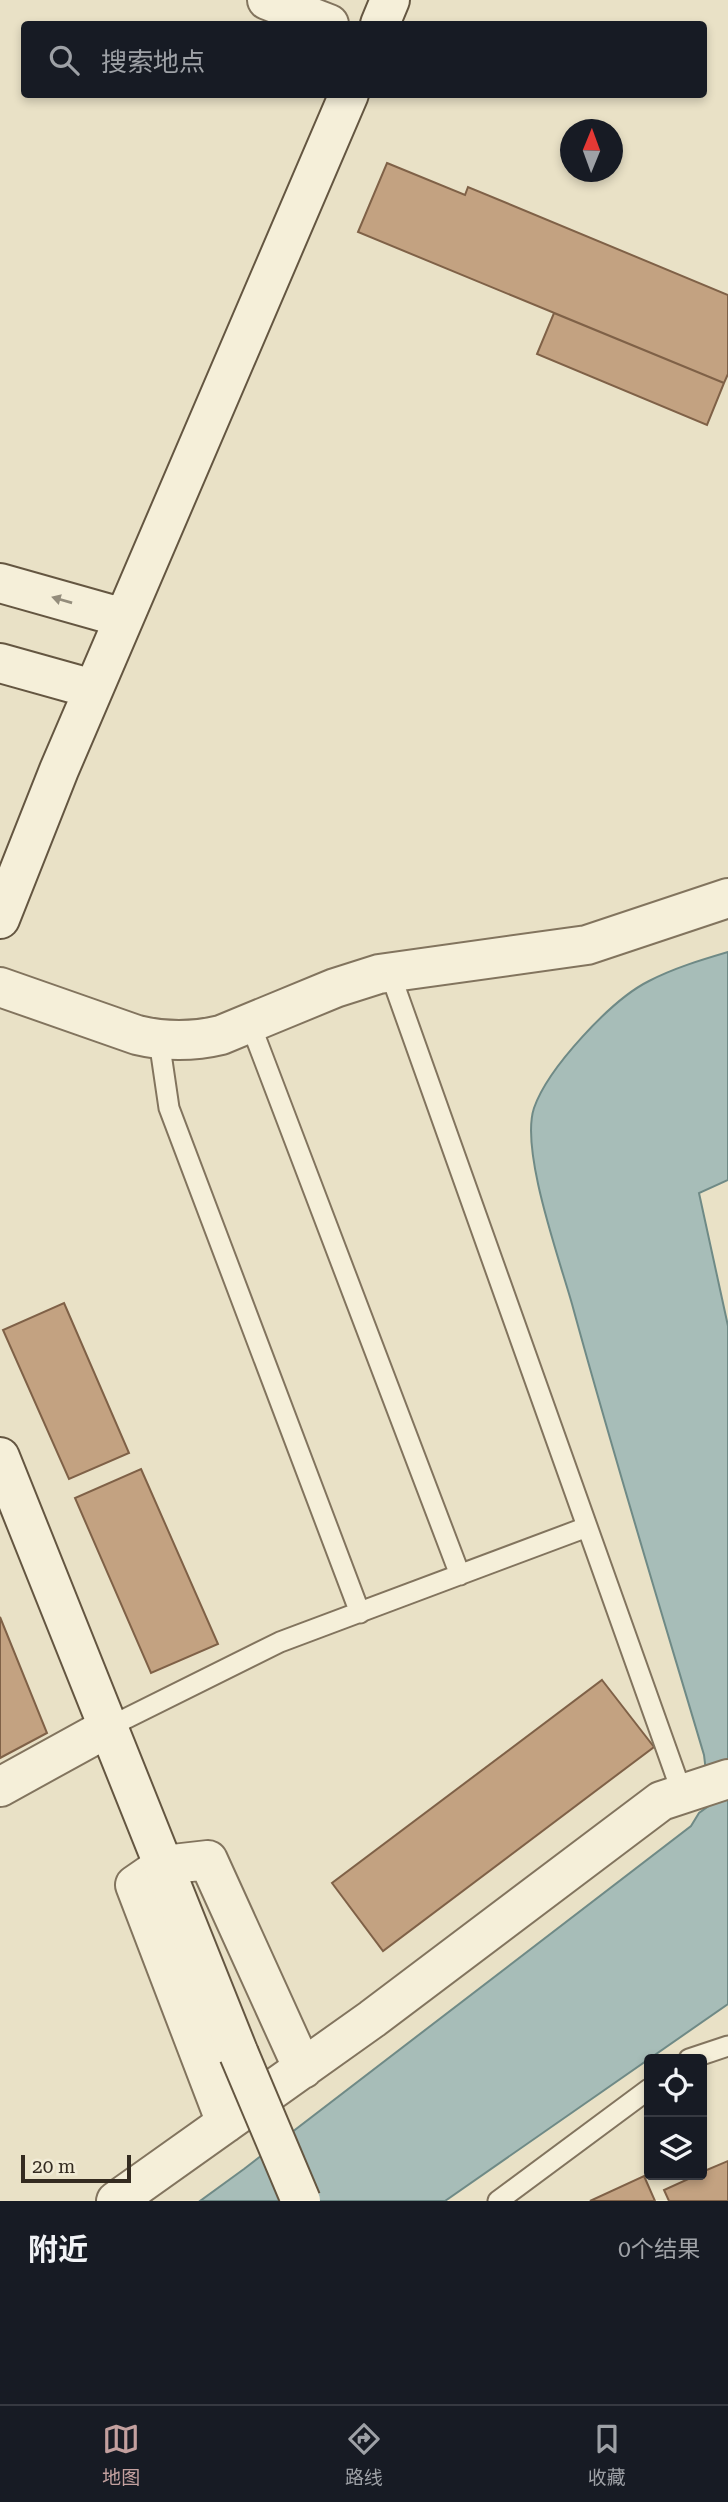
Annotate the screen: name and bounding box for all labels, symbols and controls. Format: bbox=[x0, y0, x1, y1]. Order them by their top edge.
search box bbox=[21, 21, 707, 98]
icon: search bbox=[45, 41, 83, 79]
text: 搜索地点 bbox=[101, 47, 205, 77]
north arrow bbox=[560, 119, 623, 182]
one-way arrow bbox=[51, 595, 72, 605]
map controls bbox=[644, 2054, 707, 2180]
button: locate bbox=[644, 2054, 707, 2117]
button: layers bbox=[644, 2117, 707, 2180]
scale bar bbox=[21, 2152, 131, 2184]
text: 20 m bbox=[32, 2155, 75, 2178]
text: 附近 bbox=[28, 2232, 88, 2267]
text: 0个结果 bbox=[618, 2236, 700, 2263]
tab: 地图 bbox=[102, 2420, 140, 2489]
tab: 路线 bbox=[345, 2420, 383, 2489]
tab: 收藏 bbox=[588, 2420, 626, 2489]

